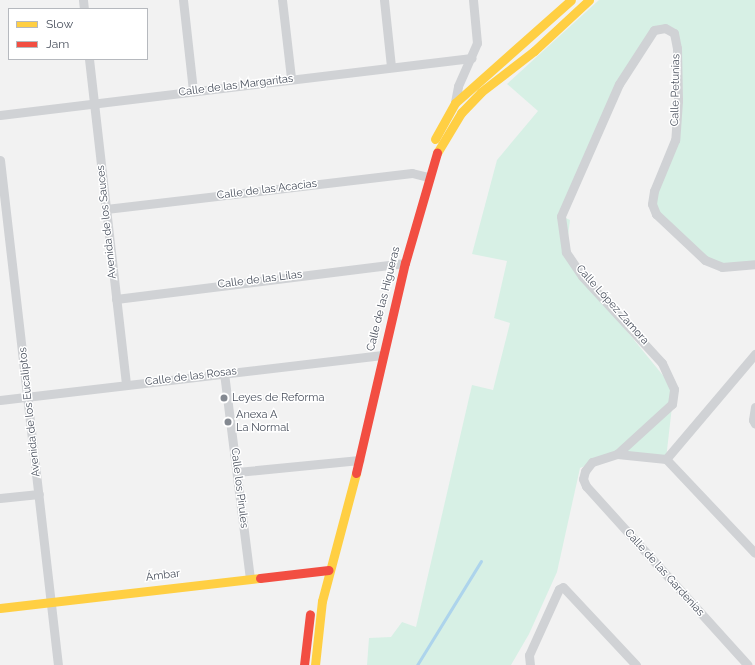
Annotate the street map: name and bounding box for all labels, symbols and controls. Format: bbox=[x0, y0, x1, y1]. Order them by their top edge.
legend bbox=[8, 8, 148, 60]
text: Slow bbox=[46, 17, 73, 31]
text: Jam bbox=[46, 37, 69, 51]
street label: Calle Petunias bbox=[669, 54, 683, 126]
street label: Calle de las Margaritas bbox=[178, 72, 294, 100]
street label: Avenida de los Sauces bbox=[94, 164, 120, 280]
street label: Calle de las Acacias bbox=[216, 177, 318, 203]
street label: Calle de las Higueras bbox=[365, 245, 403, 353]
street label: Calle López Zamora bbox=[573, 263, 651, 347]
street label: Calle de las Lilas bbox=[217, 268, 303, 292]
street label: Avenida de los Eucaliptos bbox=[17, 347, 43, 477]
street label: Calle de las Rosas bbox=[144, 365, 238, 389]
place label: Leyes de Reforma bbox=[232, 391, 324, 405]
marker: Leyes de Reforma bbox=[219, 393, 229, 403]
place label: Anexa A La Normal bbox=[236, 409, 289, 435]
marker: Anexa A La Normal bbox=[223, 417, 233, 427]
street label: Calle los Pirules bbox=[228, 447, 250, 529]
street label: Calle de las Gardenias bbox=[621, 527, 707, 619]
street label: Ámbar bbox=[145, 567, 181, 585]

